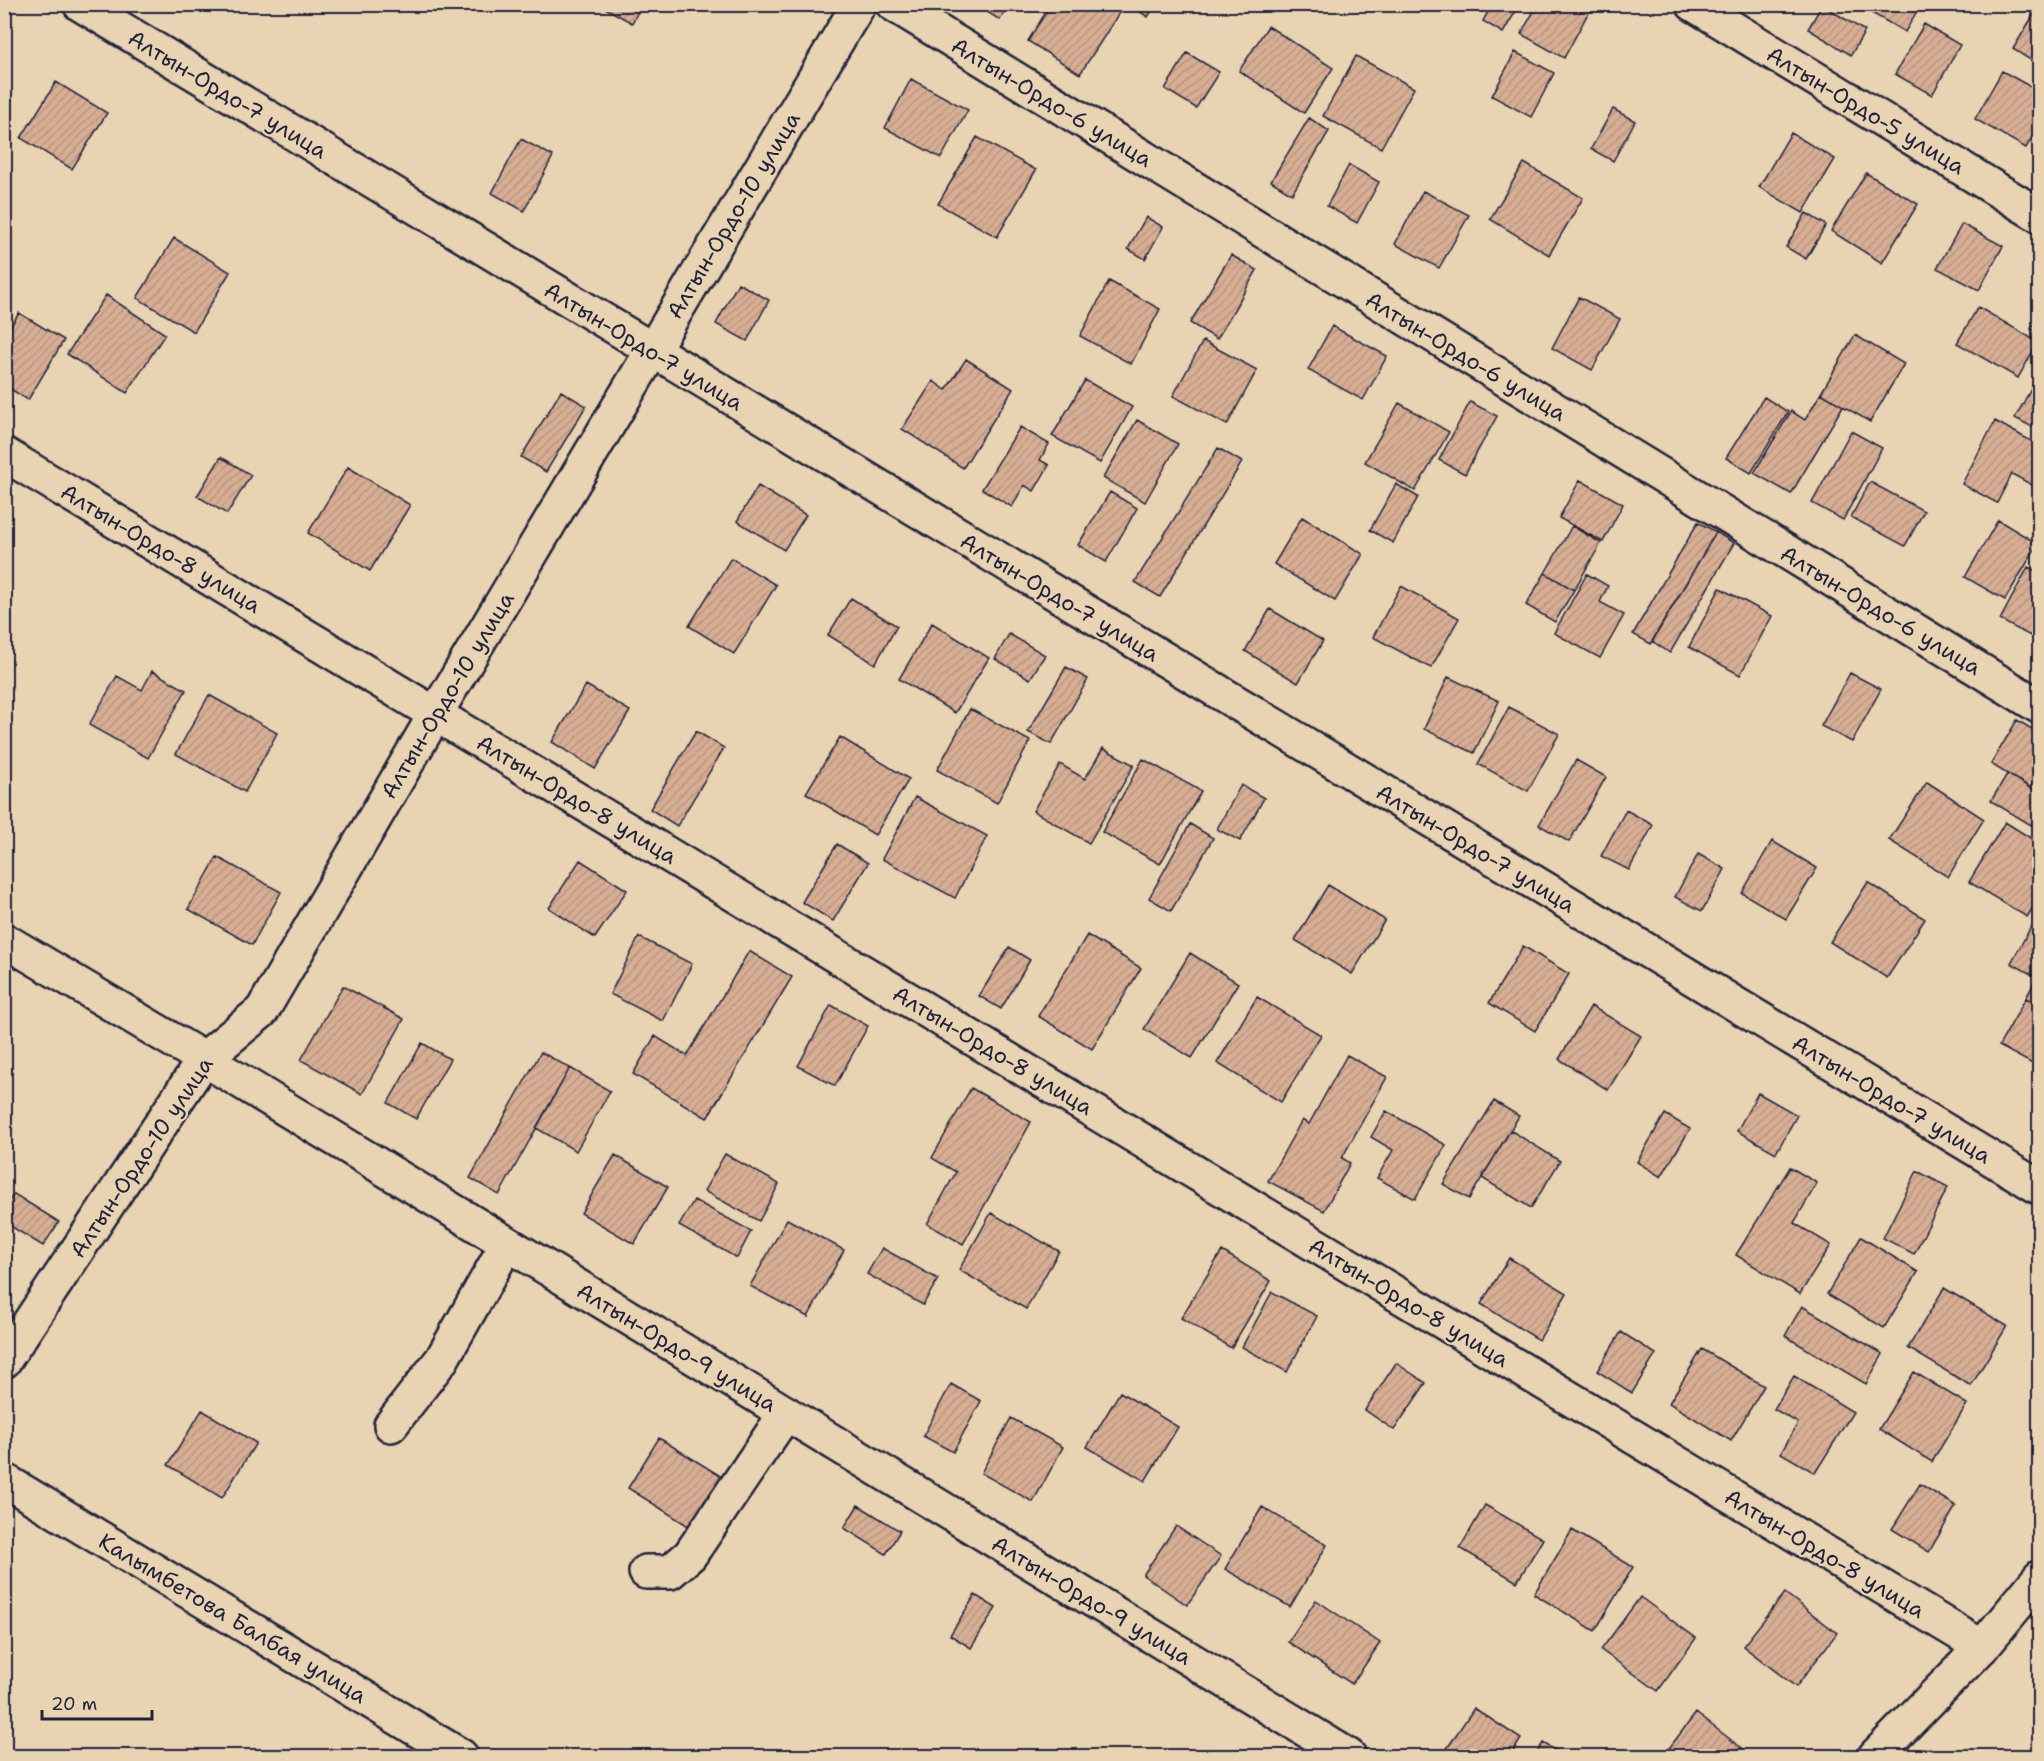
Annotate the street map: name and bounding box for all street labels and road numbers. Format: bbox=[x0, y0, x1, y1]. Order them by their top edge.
street label: Алтын-Ордо-7 улица bbox=[123, 23, 333, 166]
street label: Алтын-Ордо-6 улица bbox=[946, 31, 1158, 174]
street label: Алтын-Ордо-5 улица bbox=[1761, 40, 1970, 181]
street label: Алтын-Ордо-10 улица bbox=[660, 106, 807, 324]
street label: Алтын-Ордо-7 улица bbox=[539, 275, 749, 418]
street label: Алтын-Ордо-6 улица bbox=[1360, 285, 1572, 428]
street label: Алтын-Ордо-8 улица bbox=[55, 477, 266, 620]
street label: Алтын-Ордо-7 улица bbox=[955, 526, 1165, 669]
street label: Алтын-Ордо-6 улица bbox=[1775, 539, 1987, 682]
street label: Алтын-Ордо-10 улица bbox=[374, 586, 521, 804]
street label: Алтын-Ордо-8 улица bbox=[471, 728, 682, 871]
street label: Алтын-Ордо-7 улица bbox=[1371, 777, 1581, 920]
street label: Алтын-Ордо-8 улица bbox=[887, 979, 1098, 1122]
street label: Алтын-Ордо-7 улица bbox=[1787, 1028, 1997, 1171]
street label: Алтын-Ордо-10 улица bbox=[63, 1051, 220, 1263]
street label: Алтын-Ордо-8 улица bbox=[1303, 1231, 1514, 1374]
street label: Алтын-Ордо-9 улица bbox=[571, 1276, 782, 1419]
street label: Алтын-Ордо-8 улица bbox=[1719, 1482, 1930, 1625]
street label: Калымбетова Балбая улица bbox=[93, 1527, 372, 1710]
street label: Алтын-Ордо-9 улица bbox=[986, 1529, 1197, 1672]

